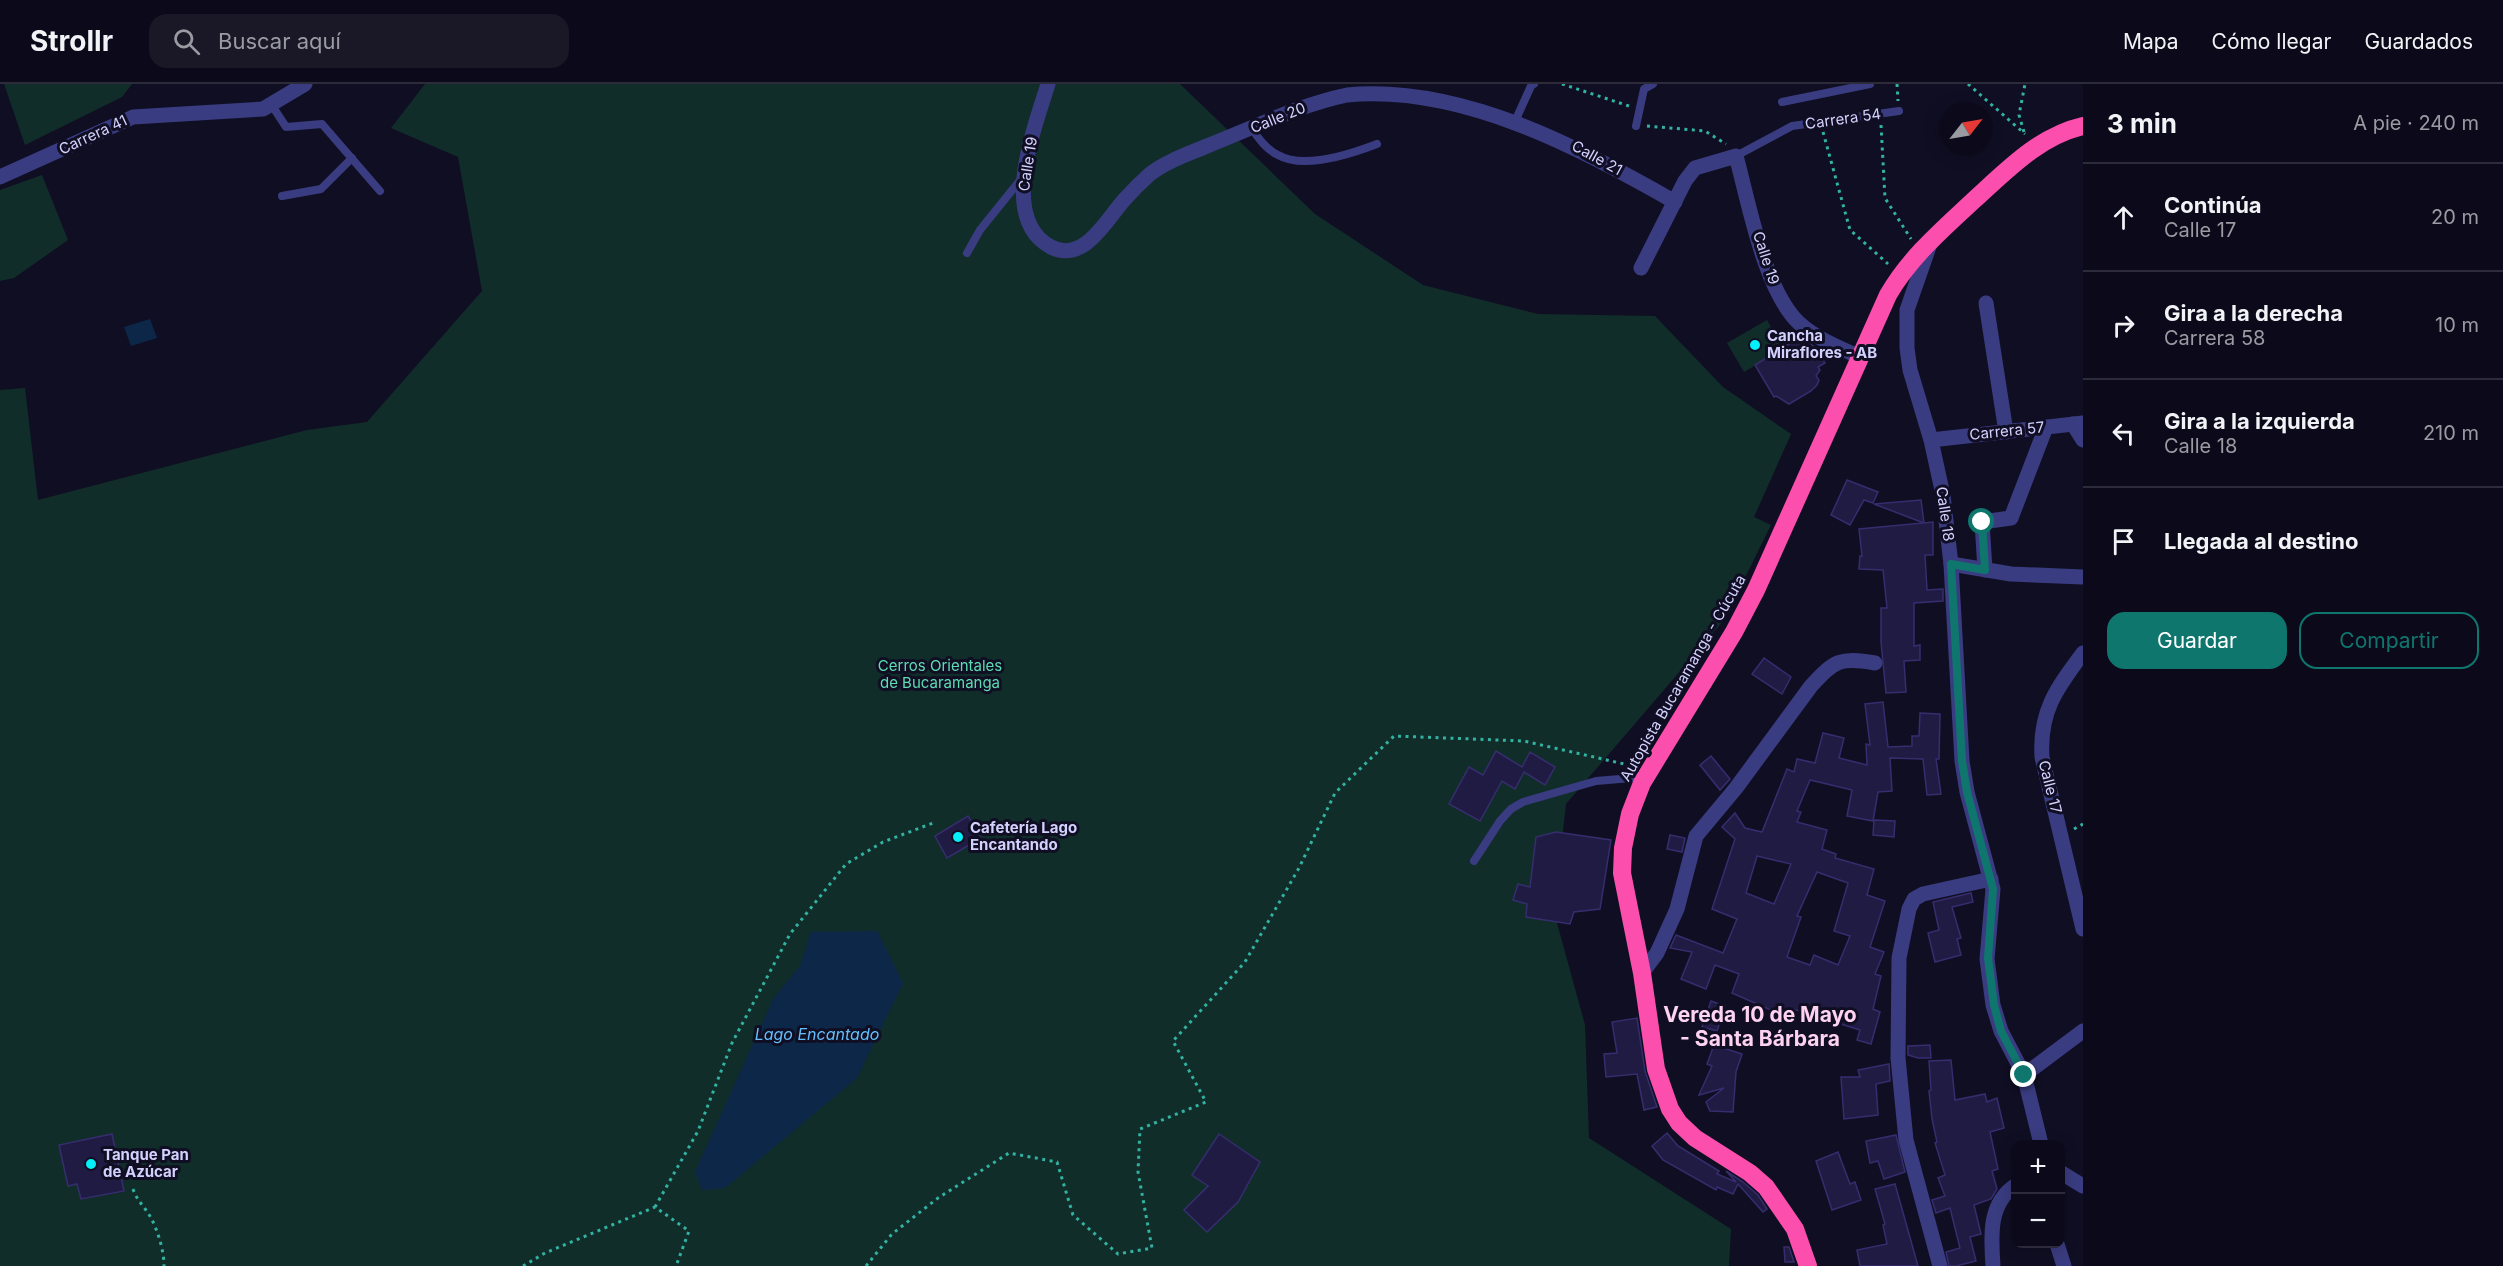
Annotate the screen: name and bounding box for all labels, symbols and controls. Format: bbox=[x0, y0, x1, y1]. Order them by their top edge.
search box bbox=[149, 14, 569, 68]
text: Strollr bbox=[30, 24, 113, 58]
icon: search bbox=[170, 25, 203, 58]
text: Buscar aquí bbox=[218, 28, 341, 54]
text: Mapa bbox=[2123, 29, 2179, 54]
text: Cómo llegar bbox=[2212, 29, 2331, 54]
text: Guardados bbox=[2364, 29, 2473, 54]
street label: Calle 20 bbox=[1247, 98, 1308, 137]
north arrow bbox=[1939, 102, 1993, 156]
street label: Carrera 54 bbox=[1804, 104, 1882, 133]
text: 3 min bbox=[2107, 108, 2177, 139]
street label: Carrera 41 bbox=[56, 110, 130, 159]
text: A pie · 240 m bbox=[2353, 111, 2479, 135]
street label: Calle 19 bbox=[1014, 135, 1041, 193]
street label: Calle 21 bbox=[1569, 136, 1626, 179]
text: Continúa bbox=[2164, 192, 2262, 218]
icon: ahead bbox=[2107, 201, 2140, 234]
text: 20 m bbox=[2431, 205, 2479, 229]
text: Calle 17 bbox=[2164, 218, 2236, 242]
street label: Calle 19 bbox=[1749, 229, 1784, 287]
text: Gira a la derecha bbox=[2164, 300, 2343, 326]
icon: right bbox=[2107, 309, 2140, 342]
text: 10 m bbox=[2435, 313, 2479, 337]
place label: Cancha Miraflores - AB bbox=[1767, 326, 1877, 362]
text: Carrera 58 bbox=[2164, 326, 2265, 350]
marker: Cancha Miraflores - AB bbox=[1748, 338, 1762, 352]
text: Gira a la izquierda bbox=[2164, 408, 2355, 434]
street label: Carrera 57 bbox=[1969, 417, 2045, 444]
icon: left bbox=[2107, 417, 2140, 450]
text: 210 m bbox=[2423, 421, 2479, 445]
text: Calle 18 bbox=[2164, 434, 2237, 458]
street label: Calle 18 bbox=[1932, 485, 1959, 542]
route start bbox=[1968, 508, 1994, 534]
icon: arrive bbox=[2107, 525, 2140, 558]
text: Llegada al destino bbox=[2164, 528, 2358, 554]
street label: Autopista Bucaramanga - Cúcuta bbox=[1616, 571, 1750, 784]
button: Guardar bbox=[2107, 612, 2287, 669]
button: Compartir bbox=[2299, 612, 2479, 669]
park label: Cerros Orientales de Bucaramanga bbox=[878, 656, 1002, 692]
street label: Calle 17 bbox=[2035, 758, 2066, 815]
place label: Cafetería Lago Encantando bbox=[970, 818, 1077, 854]
marker: Cafetería Lago Encantando bbox=[951, 830, 965, 844]
district label: Vereda 10 de Mayo - Santa Bárbara bbox=[1663, 1002, 1857, 1051]
water label: Lago Encantado bbox=[755, 1024, 879, 1044]
route end bbox=[2010, 1061, 2036, 1087]
map controls bbox=[2011, 1140, 2065, 1248]
button: + bbox=[2011, 1140, 2065, 1194]
place label: Tanque Pan de Azúcar bbox=[103, 1145, 189, 1181]
marker: Tanque Pan de Azúcar bbox=[84, 1157, 98, 1171]
button: − bbox=[2011, 1194, 2065, 1248]

